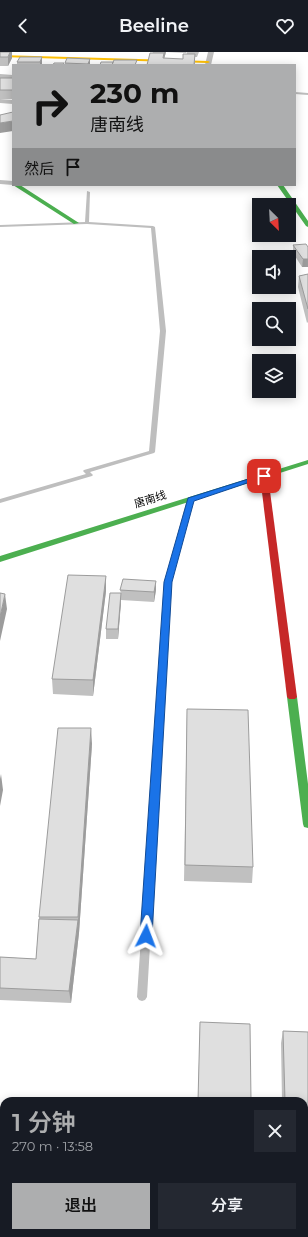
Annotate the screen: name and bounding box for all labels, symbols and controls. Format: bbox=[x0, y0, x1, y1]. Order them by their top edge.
icon: back bbox=[12, 15, 34, 37]
text: Beeline bbox=[119, 15, 189, 37]
icon: heart bbox=[274, 15, 296, 37]
text: 230 m bbox=[90, 76, 179, 110]
icon: right bbox=[24, 80, 76, 132]
text: 唐南线 bbox=[90, 114, 144, 136]
icon: arrive bbox=[62, 156, 84, 178]
text: 然后 bbox=[24, 159, 54, 178]
north arrow bbox=[252, 198, 296, 242]
map controls bbox=[252, 198, 296, 398]
button: sound bbox=[252, 250, 296, 294]
button: search bbox=[252, 302, 296, 346]
button: layers bbox=[252, 354, 296, 398]
pin bbox=[247, 459, 281, 493]
icon: arrive bbox=[253, 465, 275, 487]
street label: 唐南线 bbox=[132, 487, 168, 511]
position arrow bbox=[125, 915, 167, 957]
text: 1 分钟 bbox=[12, 1108, 76, 1137]
button: close bbox=[254, 1110, 296, 1152]
text: 270 m · 13:58 bbox=[12, 1138, 93, 1154]
button: 退出 bbox=[12, 1183, 150, 1229]
button: 分享 bbox=[158, 1183, 296, 1229]

